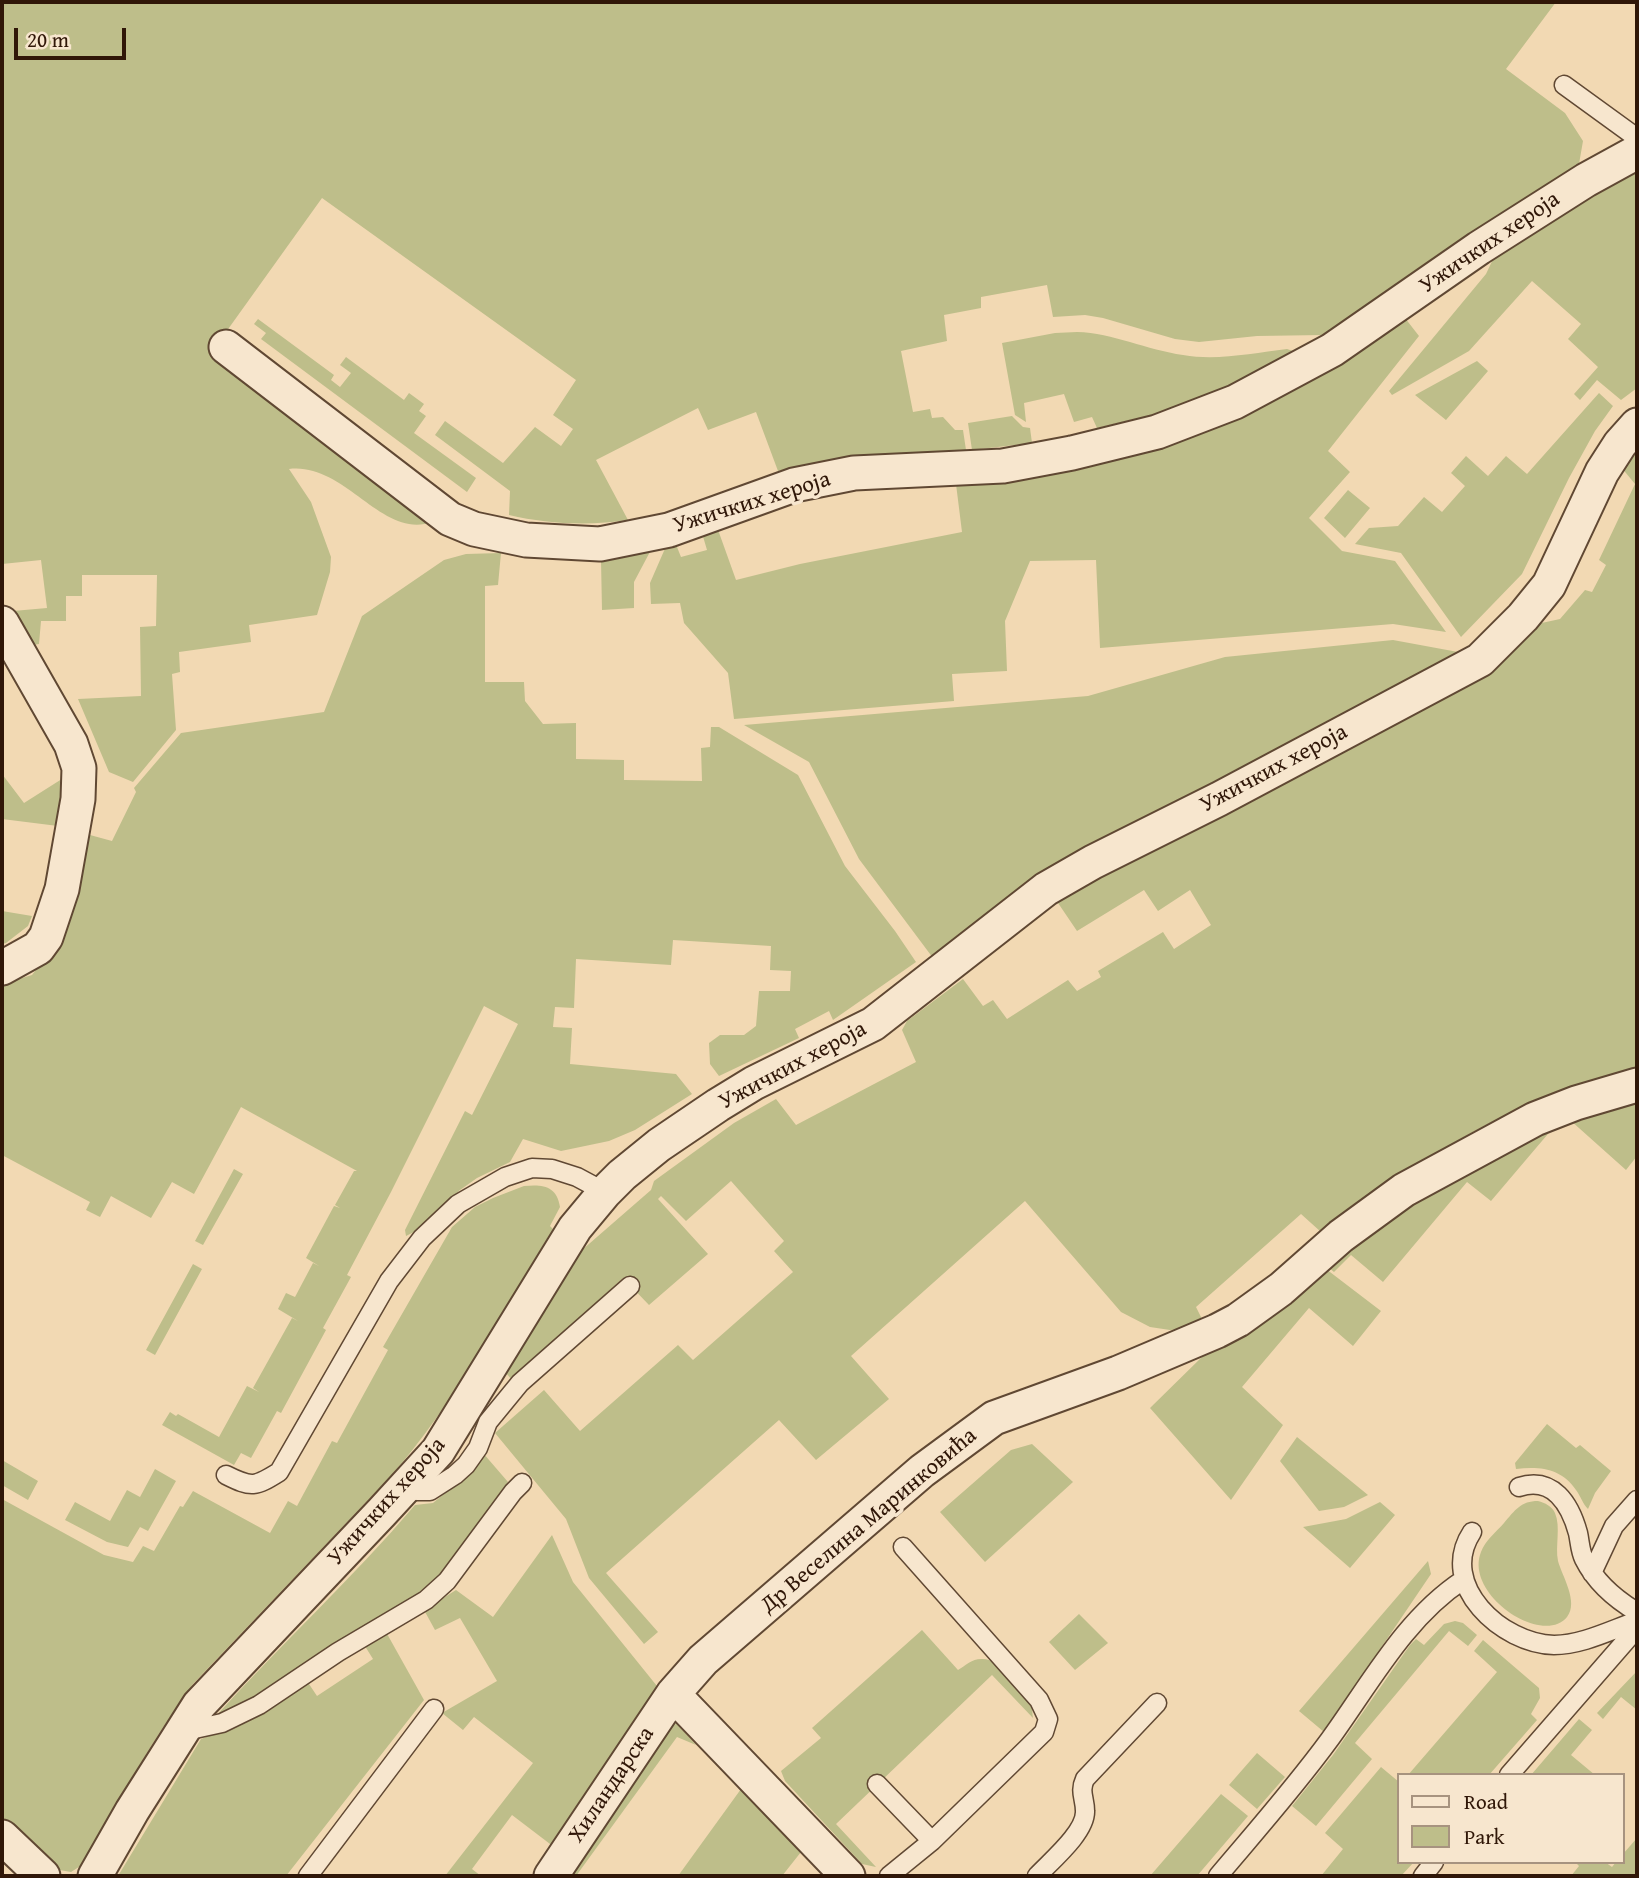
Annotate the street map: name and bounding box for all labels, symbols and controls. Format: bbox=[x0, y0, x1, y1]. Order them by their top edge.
scale bar bbox=[18, 14, 130, 58]
text: 20 m bbox=[27, 24, 69, 55]
street label: Ужичких хероја bbox=[1415, 186, 1565, 300]
street label: Ужичких хероја bbox=[670, 466, 834, 540]
street label: Ужичких хероја bbox=[1196, 719, 1352, 819]
street label: Ужичких хероја bbox=[715, 1016, 871, 1116]
street label: Др Веселина Маринковића bbox=[755, 1422, 983, 1620]
street label: Ужичких хероја bbox=[322, 1432, 452, 1572]
street label: Хиландарска bbox=[563, 1722, 661, 1848]
legend bbox=[1398, 1773, 1625, 1864]
text: Road bbox=[1464, 1786, 1508, 1817]
text: Park bbox=[1464, 1821, 1505, 1852]

